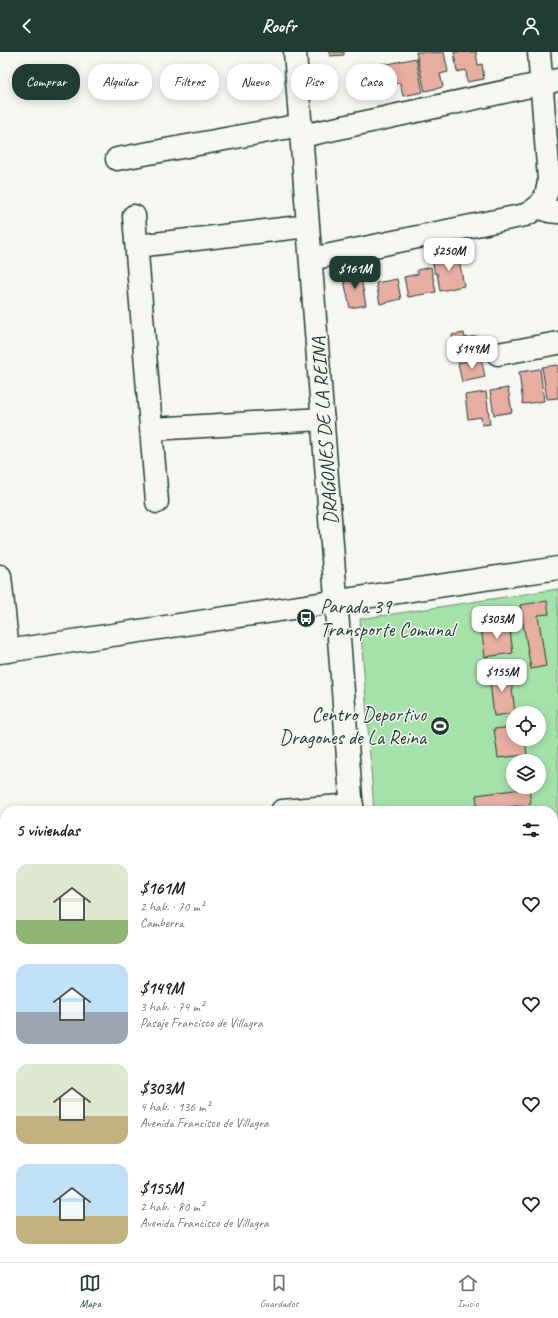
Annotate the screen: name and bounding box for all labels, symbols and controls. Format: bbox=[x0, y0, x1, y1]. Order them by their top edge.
icon: back bbox=[16, 15, 38, 37]
text: Roofr bbox=[262, 15, 296, 37]
icon: person bbox=[520, 15, 542, 37]
chip: Comprar bbox=[12, 64, 80, 100]
chip: Alquilar bbox=[88, 64, 152, 100]
chip: Filtros bbox=[160, 64, 219, 100]
chip: Nuevo bbox=[227, 64, 283, 100]
chip: Piso bbox=[291, 64, 338, 100]
chip: Casa bbox=[346, 64, 397, 100]
pin: $250M bbox=[421, 238, 477, 272]
text: $250M bbox=[433, 243, 465, 259]
pin: $161M bbox=[327, 256, 383, 290]
text: $161M bbox=[338, 261, 372, 277]
street label: DRAGONES DE LA REINA bbox=[305, 335, 344, 526]
pin: $149M bbox=[444, 336, 500, 370]
text: $149M bbox=[456, 341, 488, 357]
place label: Parada 39 Transporte Comunal bbox=[320, 594, 458, 642]
pin: $303M bbox=[469, 606, 525, 640]
bus stop icon: Parada 39 Transporte Comunal bbox=[295, 607, 317, 629]
text: $303M bbox=[481, 611, 513, 627]
pin: $155M bbox=[474, 659, 530, 693]
text: $155M bbox=[486, 664, 518, 680]
place label: Centro Deportivo Dragones de La Reina bbox=[279, 702, 428, 750]
map controls bbox=[506, 706, 546, 794]
button: locate bbox=[506, 706, 546, 746]
sports icon: Centro Deportivo Dragones de La Reina bbox=[429, 715, 451, 737]
button: layers bbox=[506, 754, 546, 794]
icon: filters bbox=[520, 819, 542, 841]
text: 5 viviendas bbox=[16, 820, 79, 841]
text: $161M bbox=[140, 878, 183, 899]
icon: home bbox=[48, 880, 96, 928]
icon: heart bbox=[520, 893, 542, 915]
text: 2 hab. · 70 m² bbox=[140, 899, 204, 915]
text: Camberra bbox=[140, 915, 184, 931]
text: $149M bbox=[140, 978, 183, 999]
icon: home bbox=[48, 980, 96, 1028]
icon: heart bbox=[520, 993, 542, 1015]
text: 3 hab. · 74 m² bbox=[140, 999, 204, 1015]
text: Pasaje Francisco de Villagra bbox=[140, 1015, 263, 1031]
text: $303M bbox=[140, 1078, 183, 1099]
icon: home bbox=[48, 1080, 96, 1128]
icon: heart bbox=[520, 1093, 542, 1115]
text: 4 hab. · 136 m² bbox=[140, 1099, 210, 1115]
text: Avenida Francisco de Villagra bbox=[140, 1115, 269, 1131]
text: $155M bbox=[140, 1178, 182, 1199]
icon: home bbox=[48, 1180, 96, 1228]
icon: heart bbox=[520, 1193, 542, 1215]
text: 2 hab. · 80 m² bbox=[140, 1199, 204, 1215]
text: Avenida Francisco de Villagra bbox=[140, 1215, 269, 1231]
tab: Mapa bbox=[79, 1272, 101, 1310]
tab: Guardados bbox=[260, 1272, 298, 1310]
tab: Inicio bbox=[457, 1272, 479, 1310]

